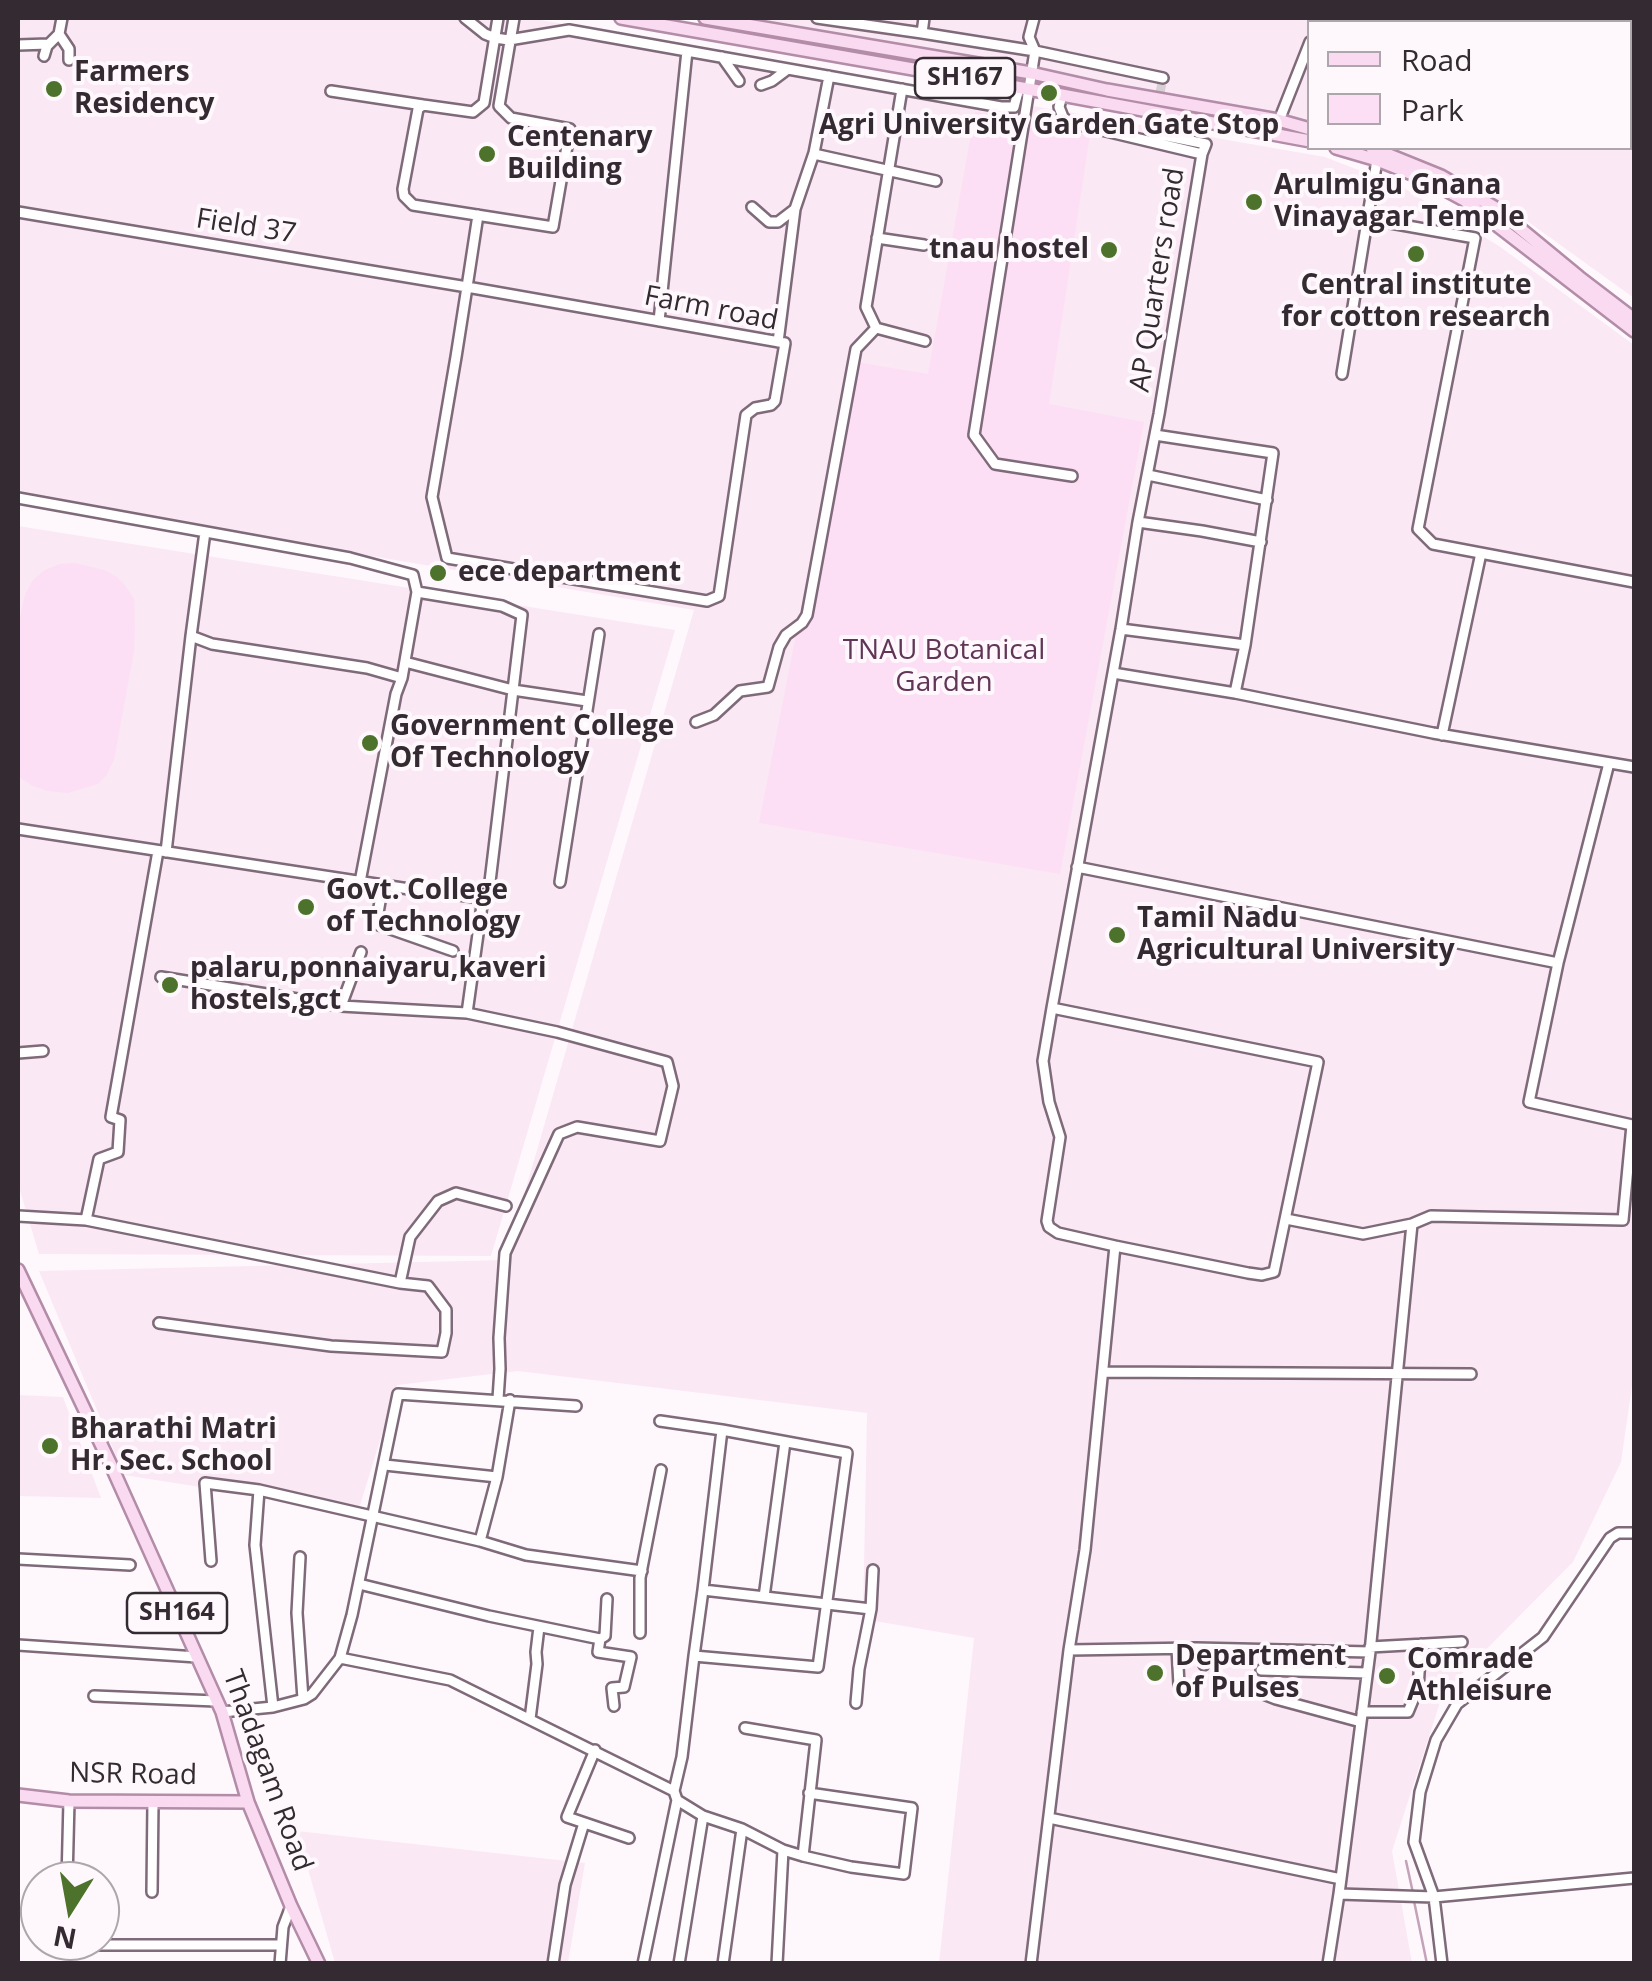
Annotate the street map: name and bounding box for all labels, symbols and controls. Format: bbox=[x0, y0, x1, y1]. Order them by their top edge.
legend bbox=[1307, 20, 1632, 150]
text: Road bbox=[1401, 39, 1473, 80]
place label: Farmers Residency bbox=[74, 56, 214, 122]
road number: SH167 bbox=[915, 58, 1015, 98]
marker: Farmers Residency bbox=[43, 78, 65, 100]
marker: Agri University Garden Gate Stop bbox=[1038, 82, 1060, 104]
text: Park bbox=[1401, 89, 1464, 130]
place label: Agri University Garden Gate Stop bbox=[819, 109, 1279, 143]
place label: Centenary Building bbox=[507, 121, 652, 187]
marker: Centenary Building bbox=[476, 143, 498, 165]
street label: AP Quarters road bbox=[1124, 166, 1192, 394]
place label: Arulmigu Gnana Vinayagar Temple bbox=[1274, 169, 1525, 235]
marker: Arulmigu Gnana Vinayagar Temple bbox=[1243, 191, 1265, 213]
street label: Field 37 bbox=[194, 203, 298, 251]
place label: tnau hostel bbox=[929, 233, 1089, 267]
marker: tnau hostel bbox=[1098, 239, 1120, 261]
marker: Central institute for cotton research bbox=[1405, 243, 1427, 265]
place label: Central institute for cotton research bbox=[1281, 269, 1551, 335]
street label: Farm road bbox=[641, 280, 781, 338]
place label: ece department bbox=[458, 556, 681, 590]
marker: ece department bbox=[427, 562, 449, 584]
park label: TNAU Botanical Garden bbox=[843, 634, 1045, 700]
place label: Government College Of Technology bbox=[390, 710, 674, 776]
marker: Government College Of Technology bbox=[359, 732, 381, 754]
place label: Govt. College of Technology bbox=[326, 874, 520, 940]
marker: Govt. College of Technology bbox=[295, 896, 317, 918]
place label: Tamil Nadu Agricultural University bbox=[1137, 902, 1455, 968]
marker: Tamil Nadu Agricultural University bbox=[1106, 924, 1128, 946]
place label: palaru,ponnaiyaru,kaveri hostels,gct bbox=[190, 952, 546, 1018]
marker: palaru,ponnaiyaru,kaveri hostels,gct bbox=[159, 974, 181, 996]
place label: Bharathi Matri Hr. Sec. School bbox=[70, 1413, 277, 1479]
marker: Bharathi Matri Hr. Sec. School bbox=[39, 1435, 61, 1457]
road number: SH164 bbox=[127, 1593, 227, 1633]
place label: Department of Pulses bbox=[1175, 1640, 1346, 1706]
place label: Comrade Athleisure bbox=[1407, 1643, 1552, 1709]
marker: Department of Pulses bbox=[1144, 1662, 1166, 1684]
marker: Comrade Athleisure bbox=[1376, 1665, 1398, 1687]
street label: Thadagam Road bbox=[215, 1666, 319, 1876]
street label: NSR Road bbox=[69, 1757, 197, 1793]
north arrow bbox=[20, 1861, 120, 1961]
text: N bbox=[50, 1918, 79, 1959]

